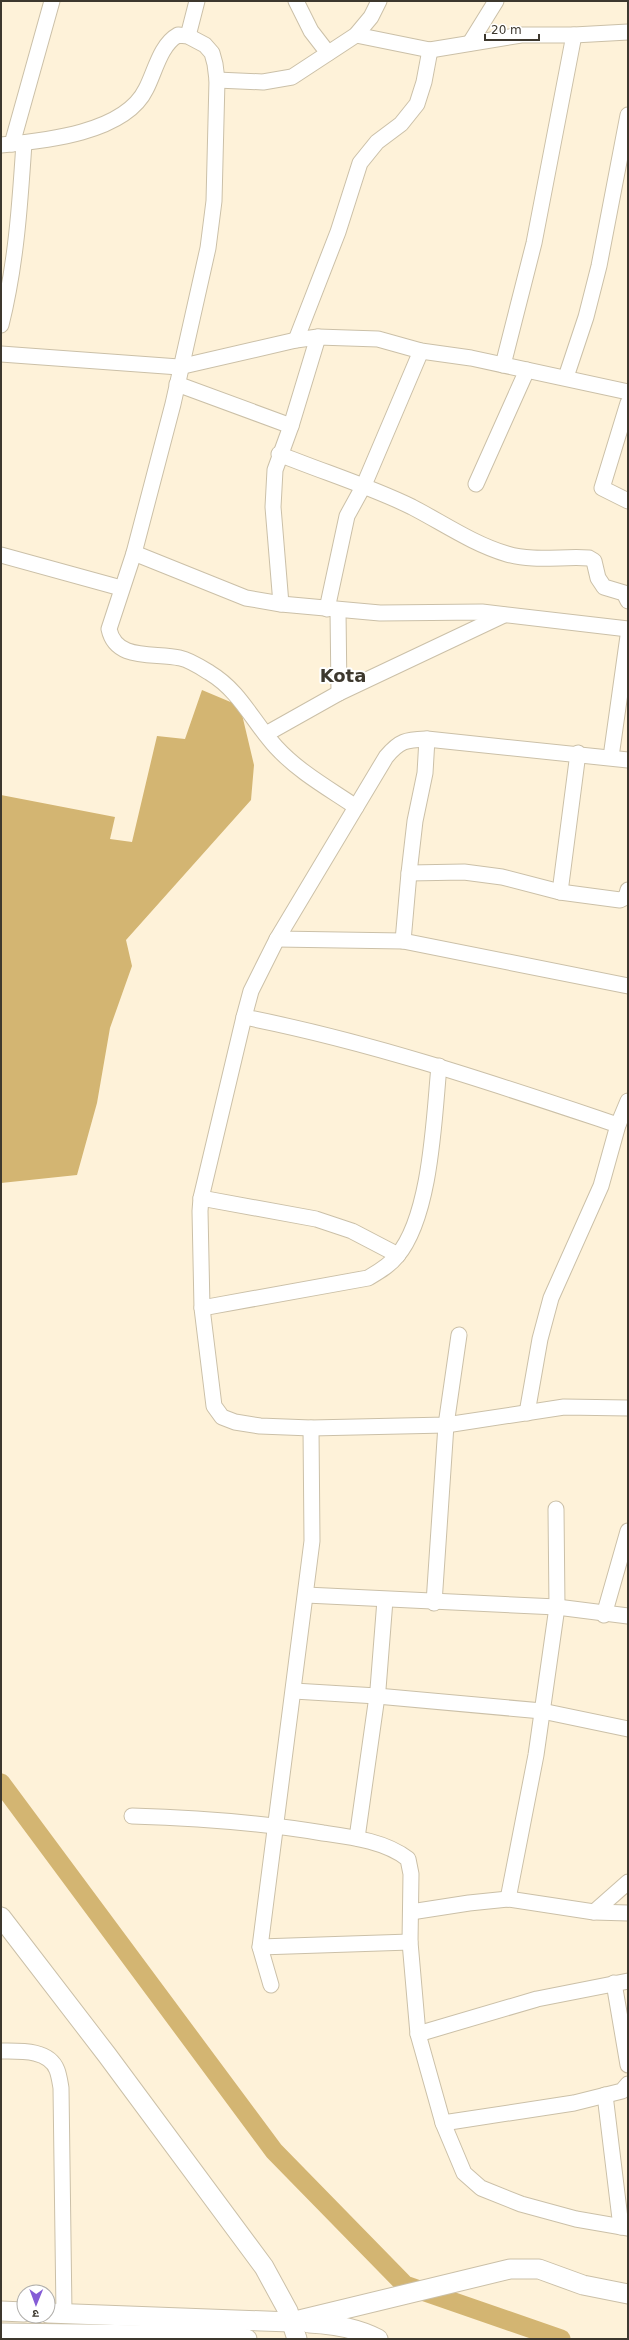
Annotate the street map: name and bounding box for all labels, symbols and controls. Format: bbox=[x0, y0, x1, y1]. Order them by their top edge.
scale bar bbox=[485, 16, 539, 42]
text: 20 m bbox=[491, 23, 522, 37]
district label: Kota bbox=[320, 665, 366, 686]
north arrow bbox=[16, 2284, 56, 2324]
text: उ bbox=[32, 2307, 39, 2320]

